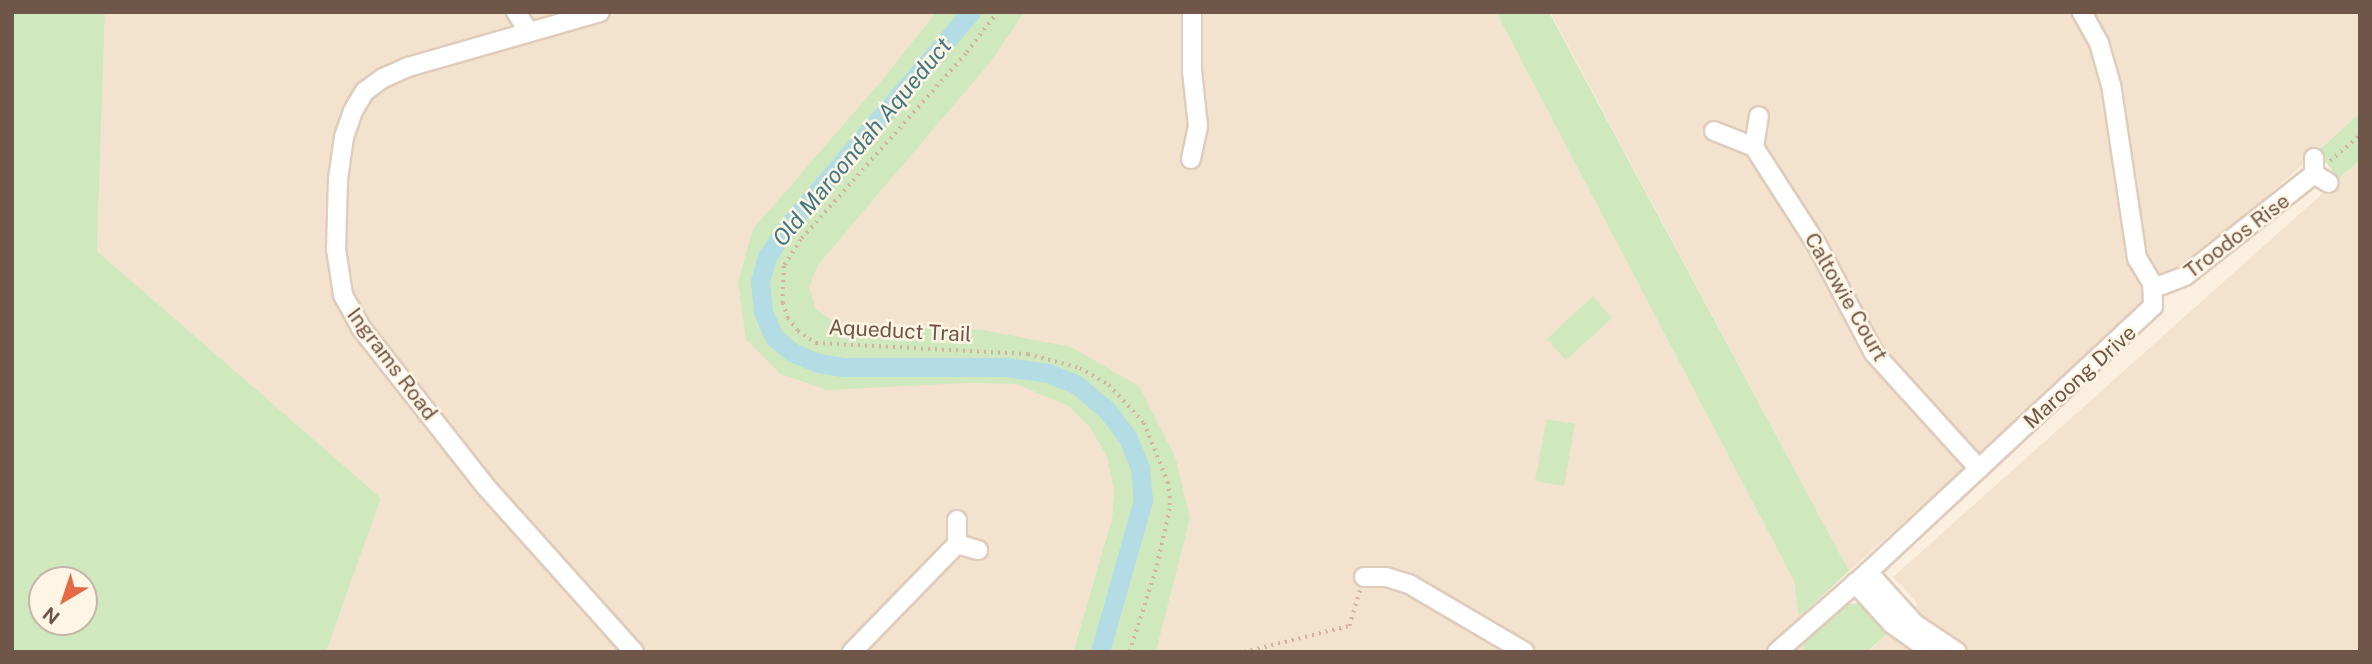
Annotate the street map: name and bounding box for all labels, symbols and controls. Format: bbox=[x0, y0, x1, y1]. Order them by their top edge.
water label: Old Maroondah Aqueduct bbox=[767, 32, 957, 252]
street label: Troodos Rise bbox=[2179, 188, 2295, 284]
street label: Caltowie Court bbox=[1799, 228, 1893, 366]
street label: Ingrams Road bbox=[342, 303, 442, 425]
street label: Aqueduct Trail bbox=[828, 315, 972, 347]
street label: Maroong Drive bbox=[2019, 320, 2141, 434]
north arrow bbox=[28, 566, 98, 636]
text: N bbox=[38, 603, 64, 629]

